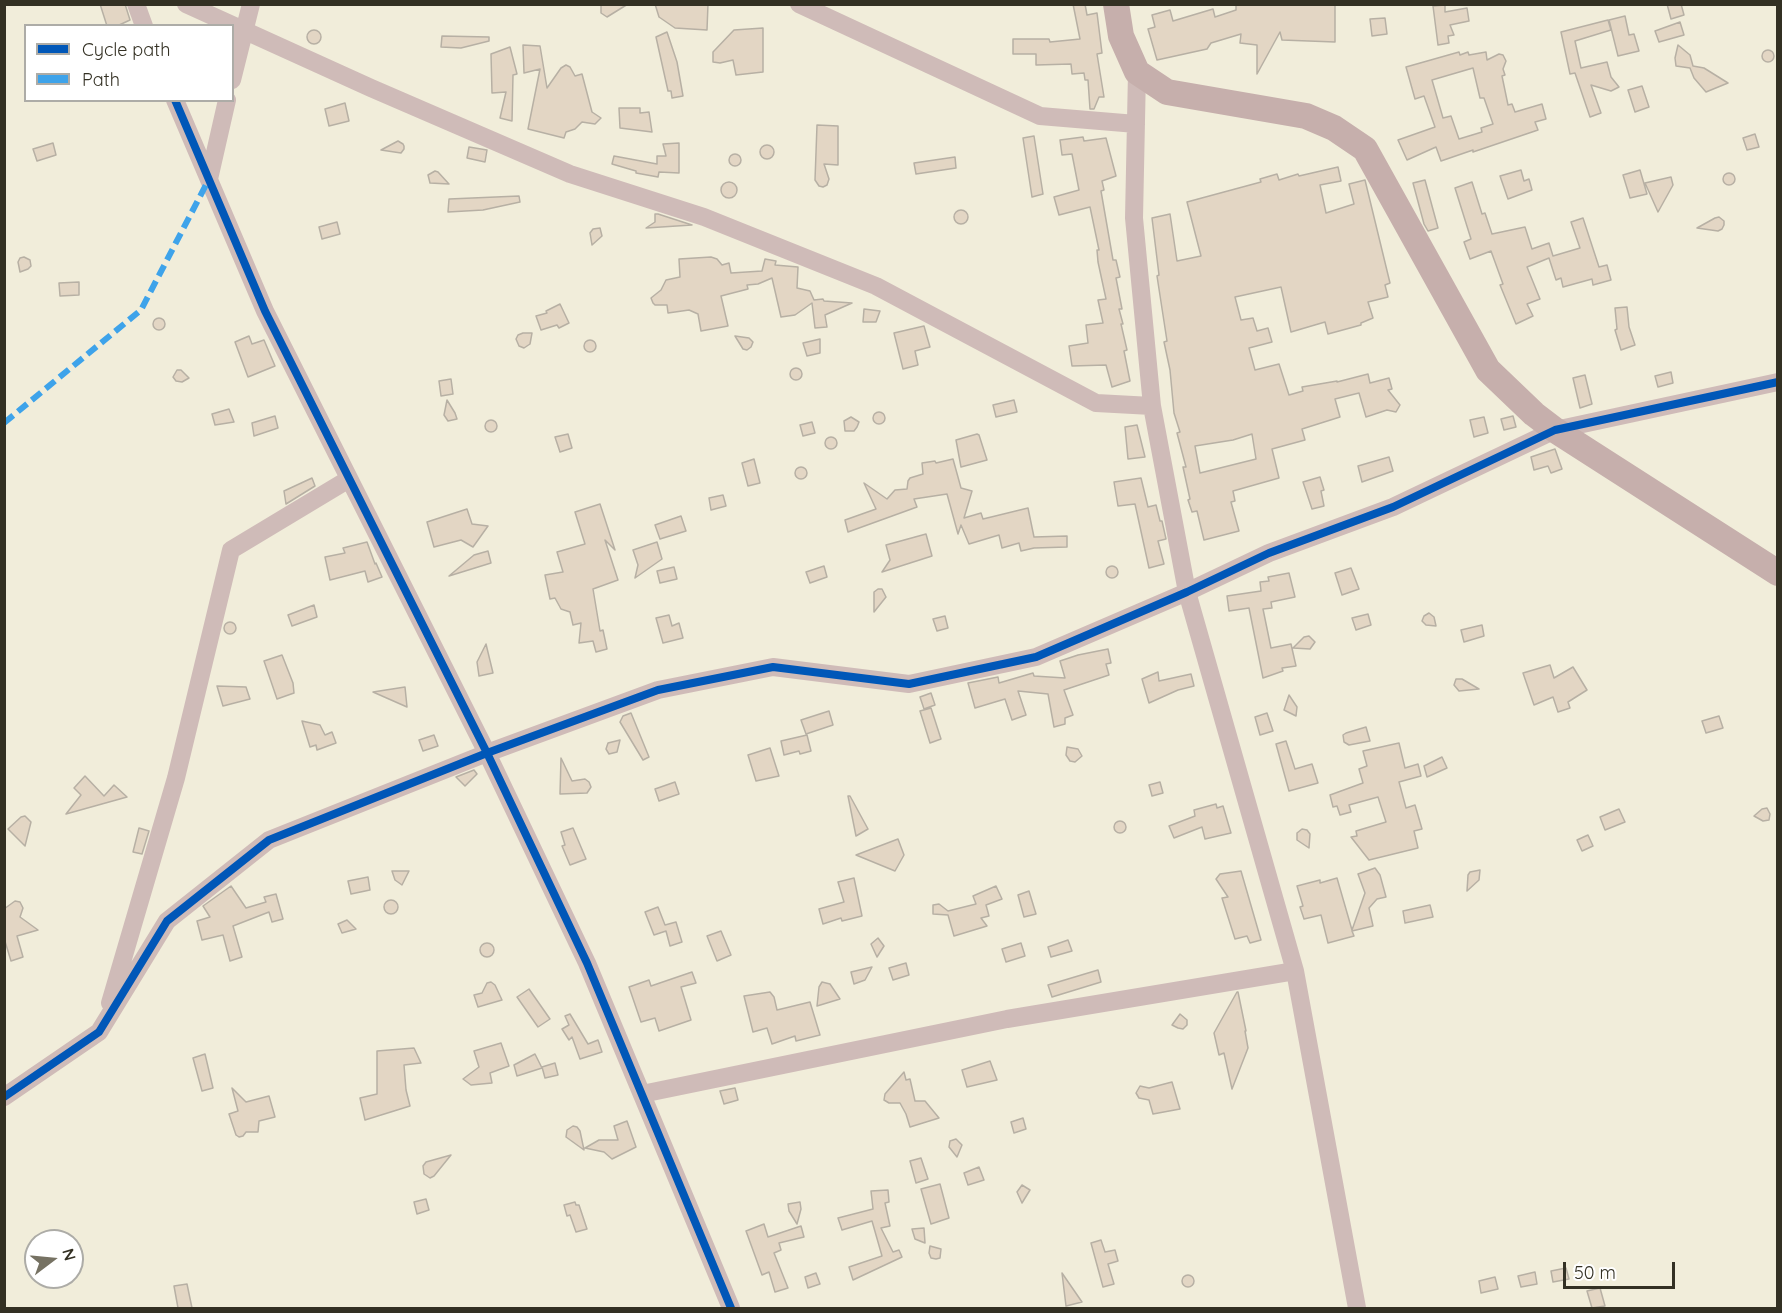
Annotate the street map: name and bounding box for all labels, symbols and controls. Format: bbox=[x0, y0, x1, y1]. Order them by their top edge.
legend bbox=[24, 24, 234, 102]
text: Cycle path bbox=[82, 38, 170, 61]
text: Path bbox=[82, 68, 120, 91]
north arrow bbox=[24, 1229, 84, 1289]
text: N bbox=[58, 1246, 81, 1263]
scale bar bbox=[1566, 1250, 1678, 1288]
text: 50 m bbox=[1574, 1261, 1616, 1284]

